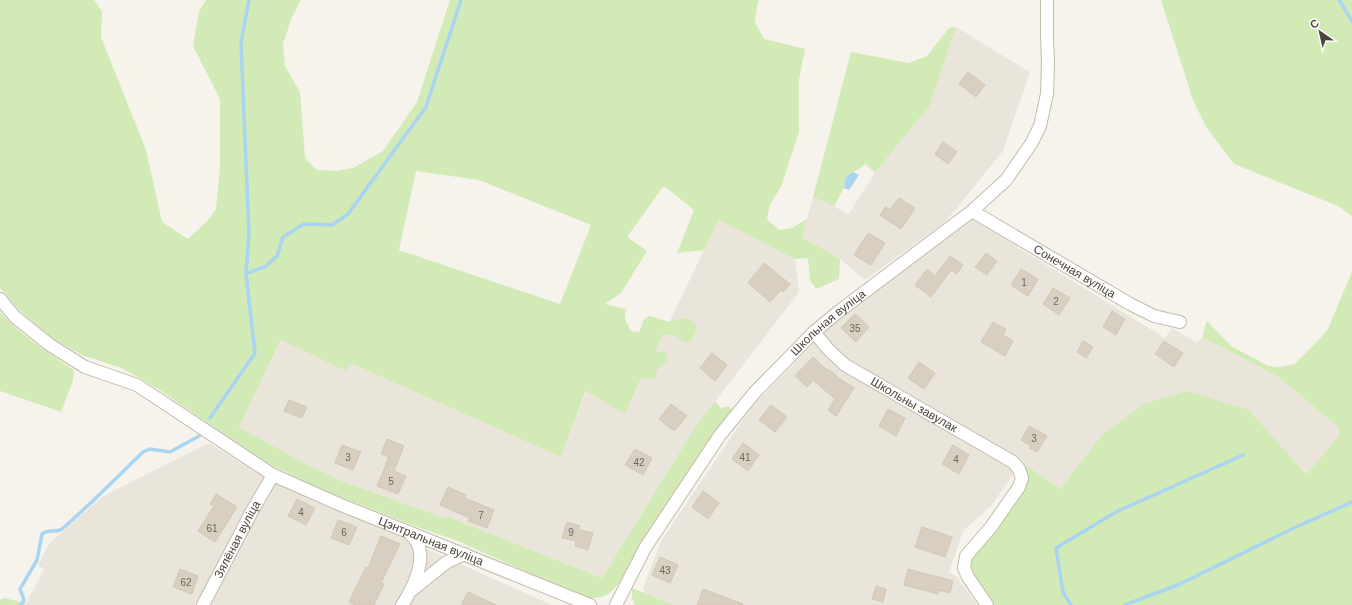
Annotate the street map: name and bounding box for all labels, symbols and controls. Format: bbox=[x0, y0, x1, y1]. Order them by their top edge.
north arrow bbox=[1300, 12, 1340, 52]
text: С bbox=[1308, 16, 1321, 31]
street label: Сонечная вуліца bbox=[1031, 242, 1118, 301]
house number: 1 bbox=[1021, 277, 1027, 288]
street label: Школьная вуліца bbox=[788, 286, 869, 359]
house number: 2 bbox=[1053, 296, 1059, 307]
house number: 35 bbox=[849, 323, 861, 334]
street label: Школьны завулак bbox=[868, 374, 960, 436]
house number: 3 bbox=[1031, 433, 1037, 444]
house number: 3 bbox=[345, 452, 351, 463]
house number: 41 bbox=[739, 452, 751, 463]
house number: 4 bbox=[953, 454, 959, 465]
house number: 42 bbox=[633, 457, 645, 468]
house number: 5 bbox=[388, 476, 394, 487]
street label: Зялёная вуліца bbox=[211, 498, 264, 581]
house number: 4 bbox=[298, 507, 304, 518]
house number: 7 bbox=[478, 510, 484, 521]
street label: Цэнтральная вуліца bbox=[376, 514, 486, 569]
house number: 61 bbox=[206, 523, 218, 534]
house number: 6 bbox=[341, 527, 347, 538]
house number: 9 bbox=[568, 527, 574, 538]
house number: 43 bbox=[659, 565, 671, 576]
house number: 62 bbox=[180, 577, 192, 588]

